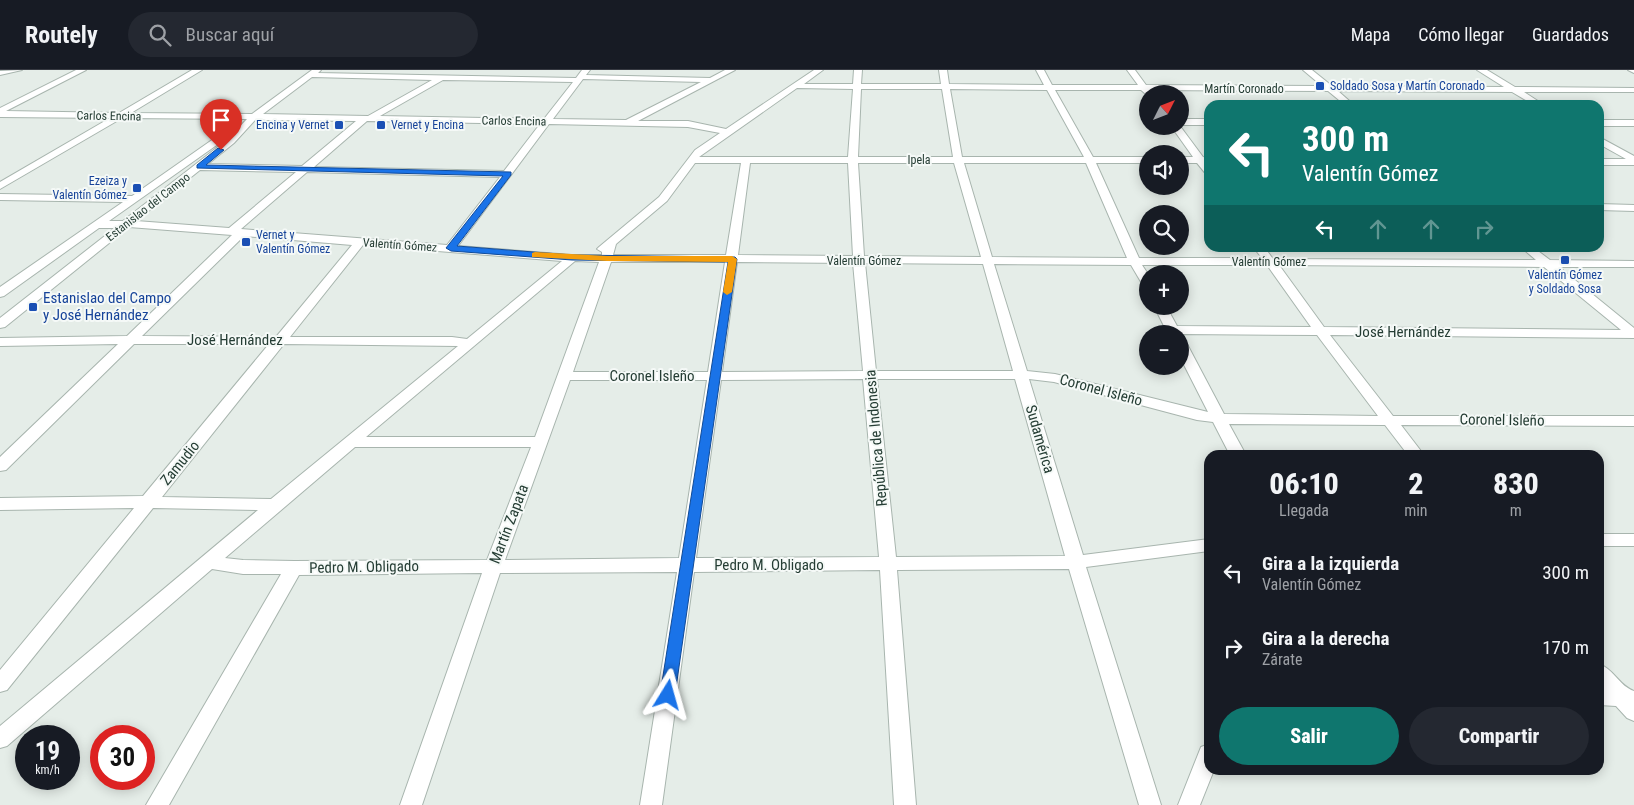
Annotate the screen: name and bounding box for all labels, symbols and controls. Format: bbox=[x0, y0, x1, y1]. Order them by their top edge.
search box bbox=[128, 12, 478, 57]
text: Routely bbox=[25, 21, 98, 49]
icon: search bbox=[146, 21, 174, 49]
text: Buscar aquí bbox=[186, 23, 274, 46]
text: Mapa bbox=[1351, 24, 1390, 45]
text: Cómo llegar bbox=[1418, 24, 1504, 45]
text: Guardados bbox=[1532, 24, 1609, 45]
place label: Soldado Sosa y Martín Coronado bbox=[1330, 79, 1485, 93]
marker: Soldado Sosa y Martín Coronado bbox=[1314, 80, 1326, 92]
street label: Martín Coronado bbox=[1204, 82, 1284, 96]
north arrow bbox=[1139, 85, 1189, 135]
map controls bbox=[1139, 85, 1189, 375]
pin bbox=[200, 99, 242, 150]
icon: arrive bbox=[207, 106, 235, 134]
street label: Carlos Encina bbox=[76, 108, 142, 124]
street label: Carlos Encina bbox=[481, 113, 547, 129]
place label: Encina y Vernet bbox=[256, 118, 329, 132]
place label: Vernet y Encina bbox=[391, 118, 464, 132]
marker: Encina y Vernet bbox=[333, 119, 345, 131]
marker: Vernet y Encina bbox=[375, 119, 387, 131]
text: 300 m bbox=[1302, 119, 1389, 160]
icon: left bbox=[1219, 120, 1284, 185]
button: sound bbox=[1139, 145, 1189, 195]
street label: Ipela bbox=[907, 153, 931, 167]
text: Valentín Gómez bbox=[1302, 161, 1438, 186]
street label: Estanislao del Campo bbox=[103, 170, 193, 244]
place label: Ezeiza y Valentín Gómez bbox=[53, 174, 127, 202]
marker: Ezeiza y Valentín Gómez bbox=[131, 182, 143, 194]
button: search bbox=[1139, 205, 1189, 255]
icon: left bbox=[1311, 215, 1339, 243]
icon: ahead bbox=[1364, 215, 1392, 243]
icon: ahead bbox=[1417, 215, 1445, 243]
icon: right bbox=[1470, 215, 1498, 243]
place label: Vernet y Valentín Gómez bbox=[256, 228, 330, 256]
street label: Valentín Gómez bbox=[362, 235, 438, 255]
marker: Vernet y Valentín Gómez bbox=[240, 236, 252, 248]
street label: Valentín Gómez bbox=[827, 254, 901, 268]
marker: Valentín Gómez y Soldado Sosa bbox=[1559, 254, 1571, 266]
street label: Valentín Gómez bbox=[1232, 255, 1306, 269]
button: + bbox=[1139, 265, 1189, 315]
place label: Valentín Gómez y Soldado Sosa bbox=[1528, 268, 1602, 296]
place label: Estanislao del Campo y José Hernández bbox=[43, 289, 171, 324]
marker: Estanislao del Campo y José Hernández bbox=[27, 301, 39, 313]
street label: José Hernández bbox=[1355, 323, 1451, 341]
button: − bbox=[1139, 325, 1189, 375]
street label: José Hernández bbox=[187, 331, 283, 349]
street label: Coronel Isleño bbox=[609, 367, 695, 385]
street label: República de Indonesia bbox=[861, 369, 891, 507]
street label: Coronel Isleño bbox=[1058, 370, 1144, 410]
street label: Sudamérica bbox=[1022, 403, 1058, 475]
street label: Coronel Isleño bbox=[1459, 410, 1545, 430]
street label: Zamudio bbox=[157, 437, 203, 489]
text: 06:10 bbox=[1269, 466, 1339, 501]
text: 2 bbox=[1408, 466, 1423, 501]
text: 830 bbox=[1493, 466, 1539, 501]
street label: Martín Zapata bbox=[486, 482, 532, 566]
text: Llegada bbox=[1279, 501, 1329, 520]
text: min bbox=[1404, 501, 1428, 520]
text: m bbox=[1510, 501, 1522, 520]
text: Gira a la izquierda bbox=[1262, 552, 1399, 575]
street label: Pedro M. Obligado bbox=[714, 556, 824, 574]
street label: Pedro M. Obligado bbox=[309, 557, 419, 577]
icon: left bbox=[1219, 559, 1247, 587]
text: 300 m bbox=[1542, 561, 1589, 584]
text: Valentín Gómez bbox=[1262, 575, 1361, 594]
text: Gira a la derecha bbox=[1262, 627, 1389, 650]
icon: right bbox=[1219, 634, 1247, 662]
text: 170 m bbox=[1542, 636, 1589, 659]
text: Zárate bbox=[1262, 650, 1303, 669]
position arrow bbox=[641, 668, 693, 720]
button: Salir bbox=[1219, 707, 1399, 765]
button: Compartir bbox=[1409, 707, 1589, 765]
speed limit sign: 30 bbox=[90, 725, 155, 790]
text: 19 bbox=[35, 737, 60, 766]
text: km/h bbox=[35, 763, 60, 777]

